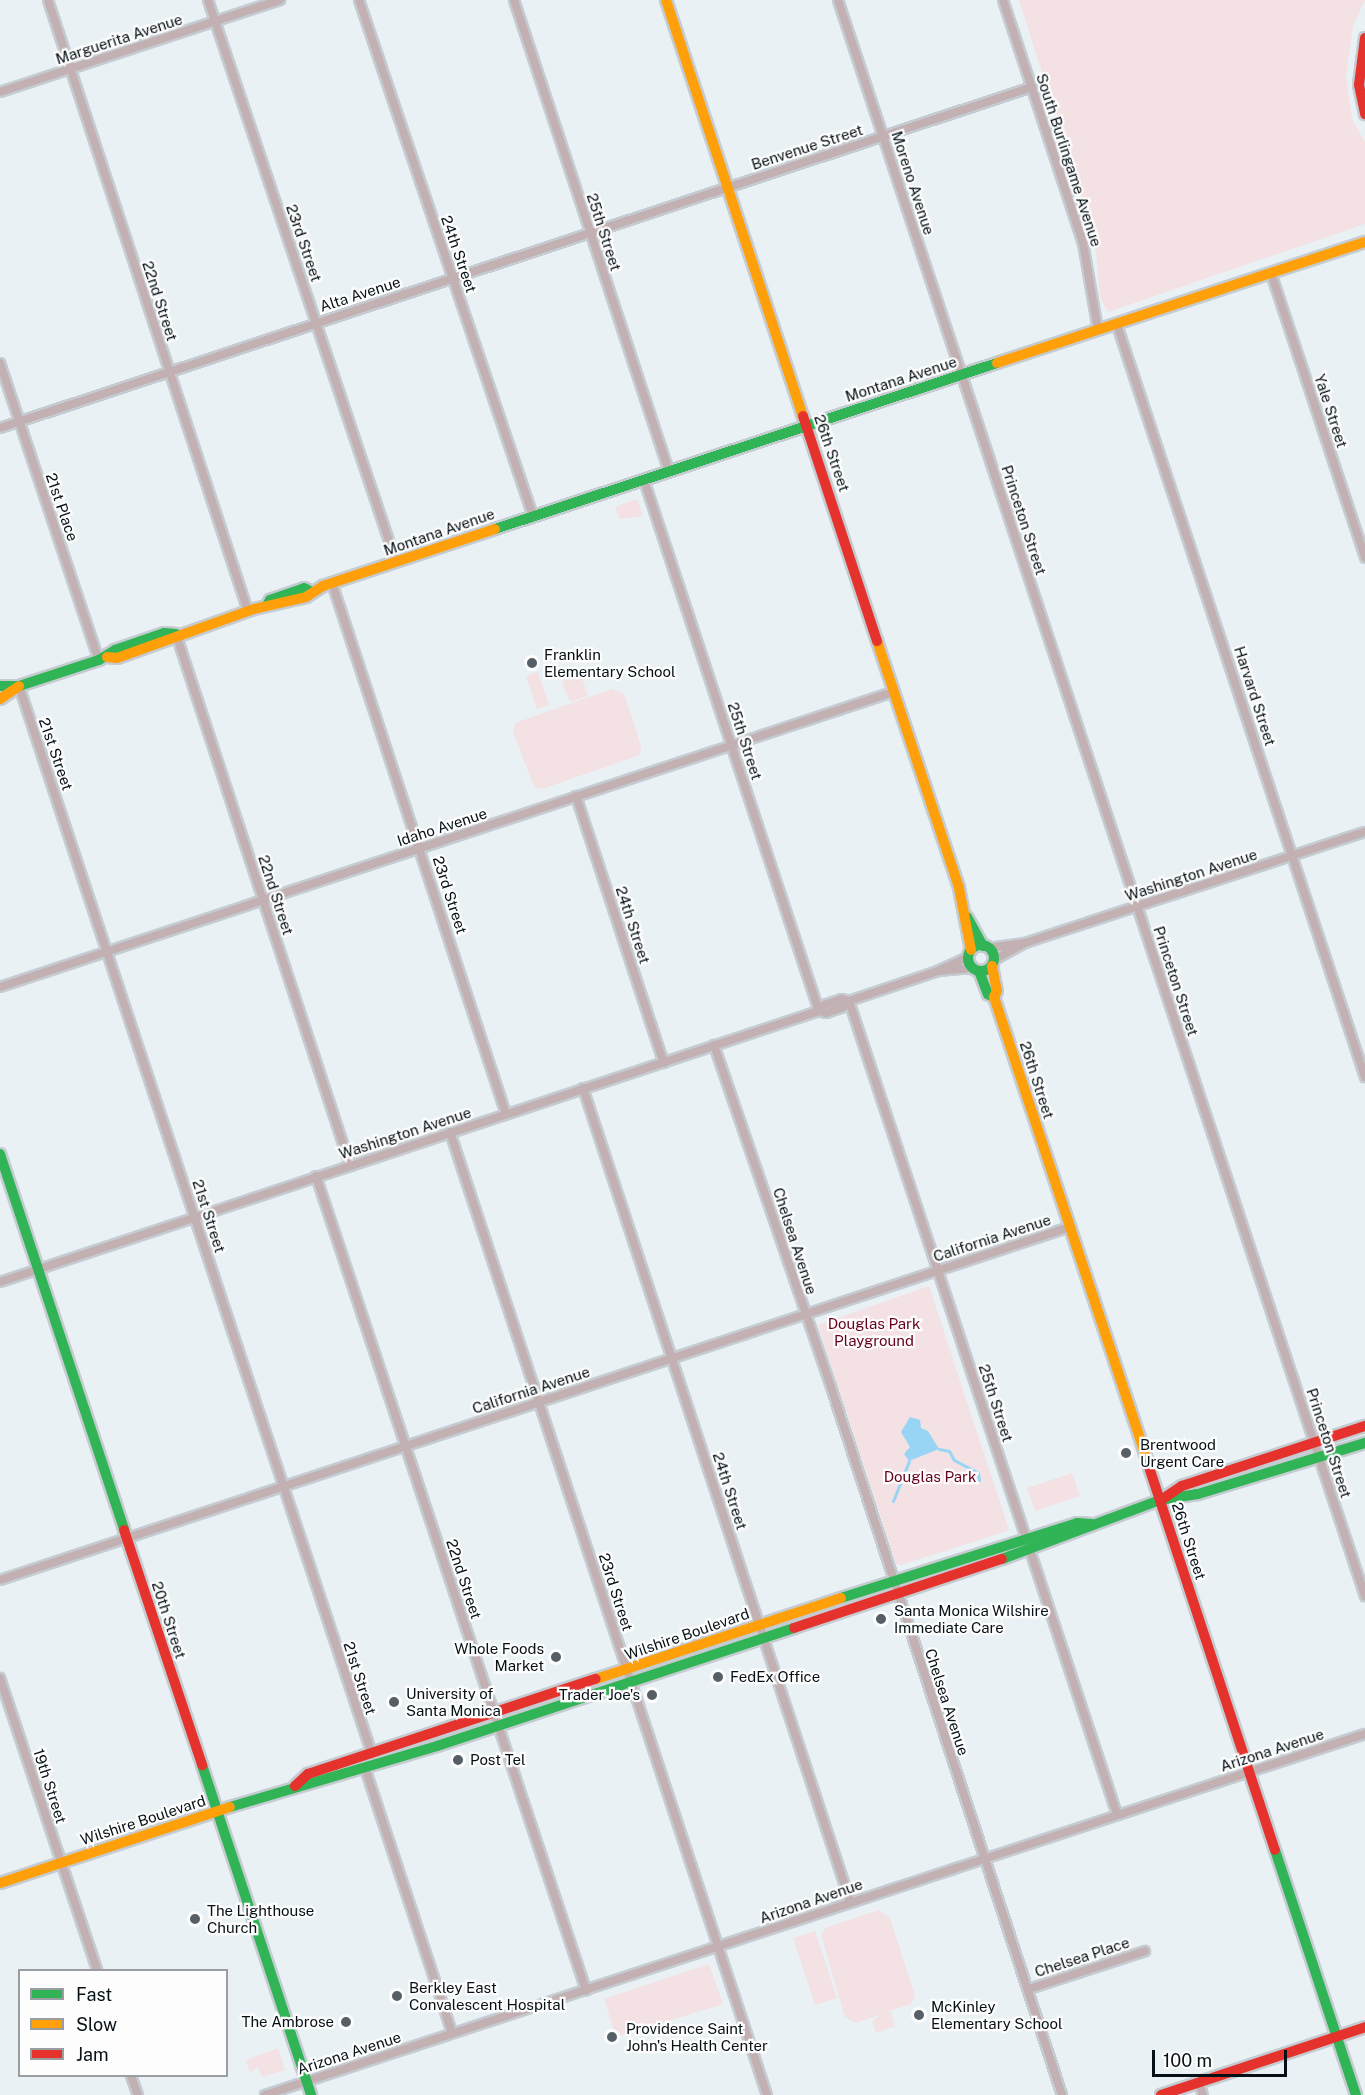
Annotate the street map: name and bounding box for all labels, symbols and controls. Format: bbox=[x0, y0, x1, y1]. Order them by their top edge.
street label: Marguerita Avenue bbox=[53, 10, 185, 68]
street label: South Burlingame Avenue bbox=[1032, 71, 1106, 249]
street label: Benvenue Street bbox=[749, 120, 865, 174]
street label: Moreno Avenue bbox=[888, 129, 938, 237]
street label: 25th Street bbox=[583, 191, 625, 273]
street label: 23rd Street bbox=[282, 202, 326, 284]
street label: 24th Street bbox=[437, 213, 481, 295]
street label: 22nd Street bbox=[139, 259, 181, 343]
street label: Alta Avenue bbox=[317, 272, 403, 316]
street label: Montana Avenue bbox=[843, 352, 959, 406]
street label: Yale Street bbox=[1311, 372, 1351, 450]
street label: 26th Street bbox=[810, 412, 854, 494]
street label: Princeton Street bbox=[998, 463, 1050, 577]
street label: 21st Place bbox=[42, 471, 82, 543]
street label: Montana Avenue bbox=[381, 505, 497, 559]
street label: Harvard Street bbox=[1230, 644, 1280, 748]
place label: Franklin Elementary School bbox=[544, 645, 676, 680]
marker: Franklin Elementary School bbox=[525, 656, 539, 670]
street label: 25th Street bbox=[724, 700, 766, 782]
street label: 21st Street bbox=[35, 715, 77, 793]
street label: Idaho Avenue bbox=[395, 804, 489, 850]
street label: Washington Avenue bbox=[1123, 845, 1259, 905]
street label: 22nd Street bbox=[255, 853, 297, 937]
street label: 23rd Street bbox=[429, 854, 471, 936]
street label: 24th Street bbox=[612, 884, 654, 966]
street label: Princeton Street bbox=[1150, 924, 1202, 1038]
street label: 26th Street bbox=[1016, 1039, 1058, 1121]
street label: Washington Avenue bbox=[337, 1103, 473, 1163]
street label: 21st Street bbox=[189, 1177, 229, 1255]
street label: Chelsea Avenue bbox=[769, 1185, 821, 1297]
street label: California Avenue bbox=[931, 1210, 1053, 1266]
park label: Douglas Park Playground bbox=[828, 1314, 920, 1349]
street label: California Avenue bbox=[470, 1362, 592, 1418]
street label: 25th Street bbox=[975, 1362, 1017, 1444]
street label: Princeton Street bbox=[1303, 1386, 1355, 1500]
place label: Brentwood Urgent Care bbox=[1140, 1435, 1224, 1470]
marker: Brentwood Urgent Care bbox=[1117, 1444, 1135, 1462]
street label: 24th Street bbox=[709, 1450, 751, 1532]
park label: Douglas Park bbox=[884, 1468, 976, 1486]
street label: 26th Street bbox=[1168, 1500, 1210, 1582]
street label: 22nd Street bbox=[443, 1537, 485, 1621]
street label: 23rd Street bbox=[595, 1551, 637, 1633]
street label: 20th Street bbox=[148, 1579, 190, 1661]
place label: Santa Monica Wilshire Immediate Care bbox=[894, 1601, 1049, 1636]
street label: Wilshire Boulevard bbox=[622, 1604, 752, 1664]
marker: Santa Monica Wilshire Immediate Care bbox=[872, 1610, 890, 1628]
street label: 21st Street bbox=[340, 1639, 380, 1717]
place label: Whole Foods Market bbox=[454, 1639, 544, 1674]
street label: Chelsea Avenue bbox=[921, 1646, 973, 1758]
marker: Whole Foods Market bbox=[549, 1650, 563, 1664]
place label: FedEx Office bbox=[730, 1668, 820, 1686]
marker: FedEx Office bbox=[711, 1670, 725, 1684]
place label: University of Santa Monica bbox=[406, 1684, 501, 1719]
place label: Trader Joe's bbox=[559, 1686, 640, 1704]
marker: Trader Joe's bbox=[645, 1688, 659, 1702]
marker: University of Santa Monica bbox=[387, 1695, 401, 1709]
street label: Arizona Avenue bbox=[1218, 1725, 1326, 1775]
street label: 19th Street bbox=[29, 1746, 71, 1826]
place label: Post Tel bbox=[470, 1751, 526, 1769]
marker: Post Tel bbox=[451, 1753, 465, 1767]
street label: Wilshire Boulevard bbox=[78, 1791, 208, 1849]
street label: Arizona Avenue bbox=[757, 1875, 865, 1927]
place label: The Lighthouse Church bbox=[207, 1901, 314, 1936]
marker: The Lighthouse Church bbox=[188, 1912, 202, 1926]
street label: Chelsea Place bbox=[1032, 1933, 1132, 1981]
legend bbox=[18, 1969, 228, 2077]
place label: Berkley East Convalescent Hospital bbox=[409, 1978, 565, 2013]
text: Fast bbox=[76, 1984, 112, 2005]
marker: Berkley East Convalescent Hospital bbox=[390, 1989, 404, 2003]
place label: McKinley Elementary School bbox=[931, 1997, 1063, 2032]
marker: McKinley Elementary School bbox=[912, 2008, 926, 2022]
place label: The Ambrose bbox=[241, 2013, 334, 2031]
text: Slow bbox=[76, 2014, 117, 2035]
marker: The Ambrose bbox=[339, 2015, 353, 2029]
place label: Providence Saint John's Health Center bbox=[626, 2019, 768, 2054]
street label: Arizona Avenue bbox=[295, 2028, 403, 2078]
marker: Providence Saint John's Health Center bbox=[603, 2028, 621, 2046]
scale bar bbox=[1155, 2038, 1290, 2076]
text: Jam bbox=[76, 2044, 109, 2065]
text: 100 m bbox=[1163, 2050, 1212, 2071]

